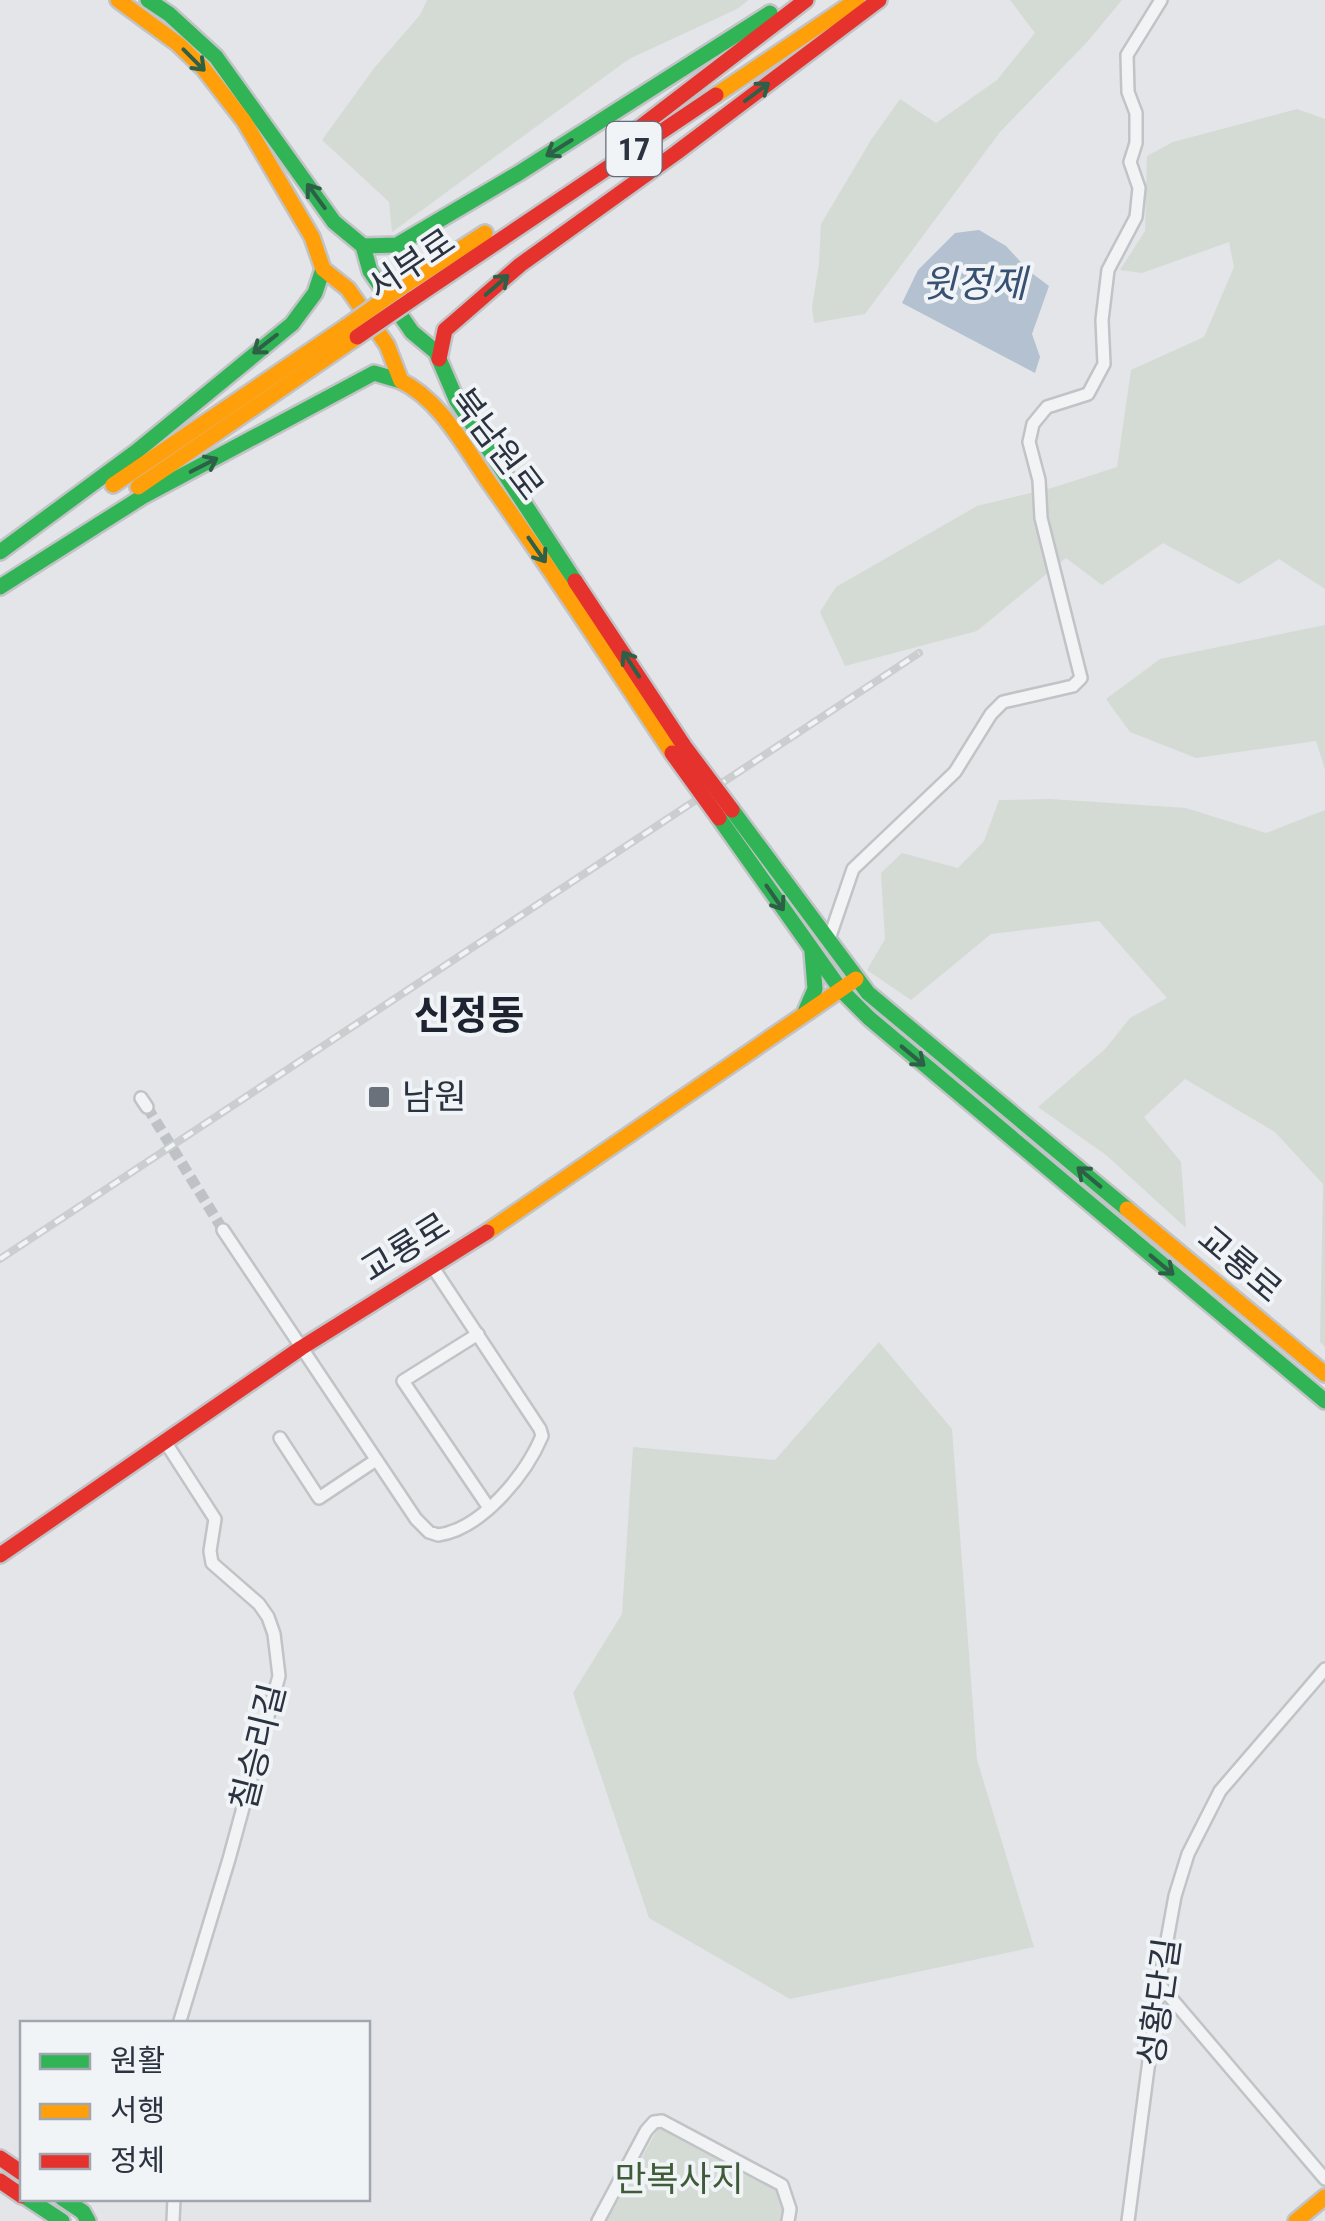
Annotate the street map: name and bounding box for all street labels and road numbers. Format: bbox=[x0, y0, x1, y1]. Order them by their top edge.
road number: 17 bbox=[606, 122, 662, 176]
street label: 서부로 bbox=[360, 220, 463, 308]
street label: 북남원로 bbox=[441, 381, 552, 508]
street label: 교룡로 bbox=[353, 1204, 457, 1290]
street label: 교룡로 bbox=[1189, 1218, 1290, 1311]
street label: 칠승리길 bbox=[223, 1680, 294, 1815]
street label: 성황단길 bbox=[1130, 1935, 1189, 2069]

